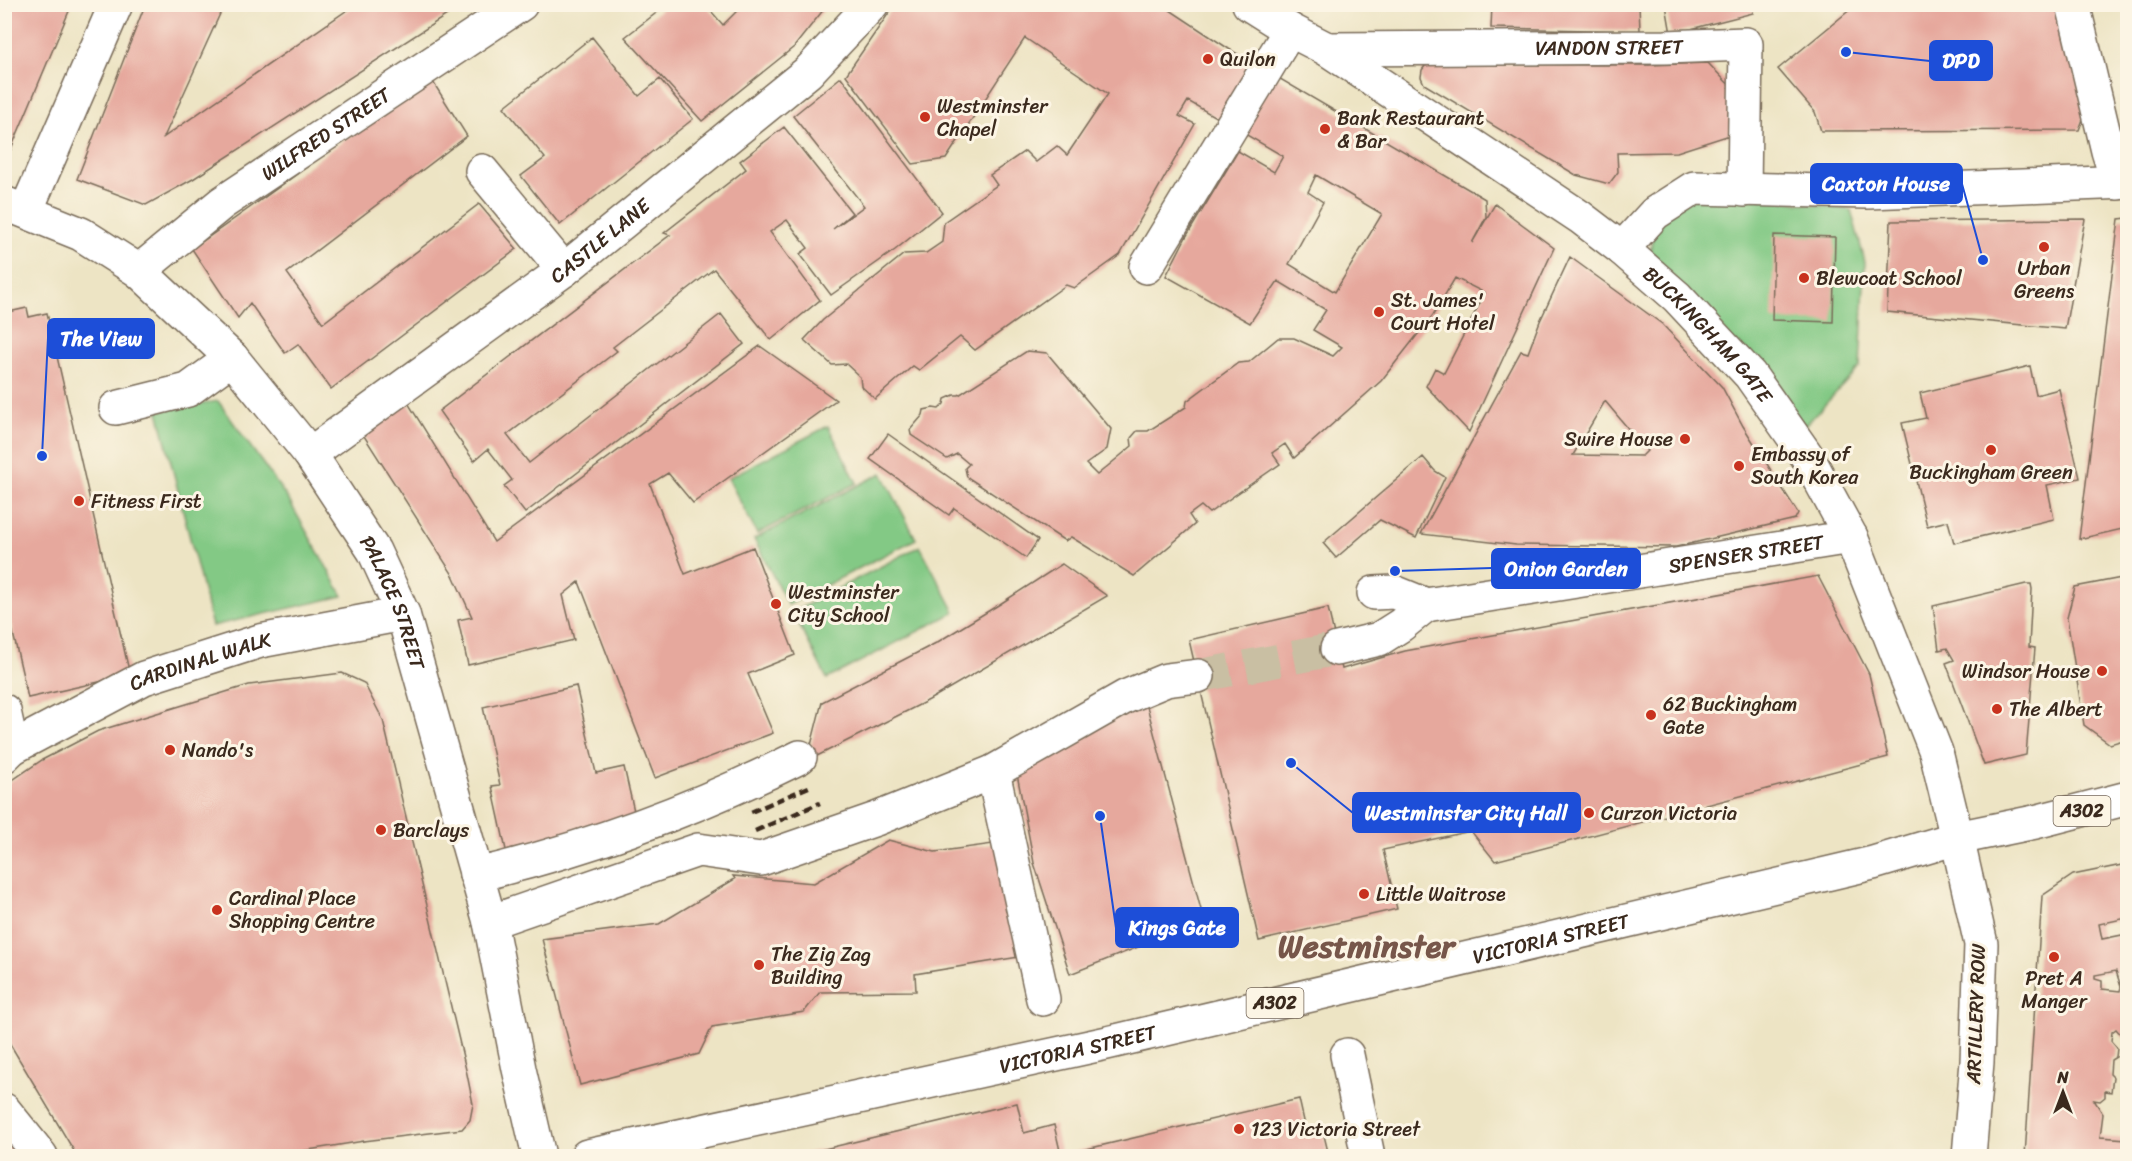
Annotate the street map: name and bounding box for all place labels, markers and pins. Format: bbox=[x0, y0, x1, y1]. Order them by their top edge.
callout: DPD bbox=[1930, 41, 1992, 80]
place label: Quilon bbox=[1220, 42, 1276, 77]
marker: Quilon bbox=[1201, 52, 1215, 66]
place label: Westminster Chapel bbox=[937, 89, 1049, 147]
place label: Bank Restaurant & Bar bbox=[1337, 101, 1484, 159]
marker: Westminster Chapel bbox=[918, 110, 932, 124]
marker: Bank Restaurant & Bar bbox=[1318, 122, 1332, 136]
callout: Caxton House bbox=[1811, 164, 1962, 203]
marker: Urban Greens bbox=[2037, 240, 2051, 254]
place label: Urban Greens bbox=[2014, 251, 2075, 309]
place label: Blewcoat School bbox=[1816, 261, 1963, 296]
marker: Blewcoat School bbox=[1797, 271, 1811, 285]
place label: St. James' Court Hotel bbox=[1391, 283, 1496, 341]
marker: St. James' Court Hotel bbox=[1372, 305, 1386, 319]
callout: The View bbox=[48, 319, 154, 358]
place label: Swire House bbox=[1564, 422, 1673, 457]
marker: Swire House bbox=[1678, 432, 1692, 446]
place label: Embassy of South Korea bbox=[1751, 437, 1859, 495]
marker: Buckingham Green bbox=[1984, 443, 1998, 457]
place label: Buckingham Green bbox=[1909, 455, 2073, 490]
marker: Embassy of South Korea bbox=[1732, 459, 1746, 473]
place label: Fitness First bbox=[91, 484, 202, 519]
marker: Fitness First bbox=[72, 494, 86, 508]
callout: Onion Garden bbox=[1492, 549, 1640, 588]
place label: Westminster City School bbox=[788, 575, 900, 633]
marker: Westminster City School bbox=[769, 597, 783, 611]
place label: Windsor House bbox=[1962, 654, 2090, 689]
marker: Windsor House bbox=[2095, 664, 2109, 678]
place label: 62 Buckingham Gate bbox=[1663, 687, 1797, 745]
place label: The Albert bbox=[2009, 692, 2103, 727]
marker: The Albert bbox=[1990, 702, 2004, 716]
marker: 62 Buckingham Gate bbox=[1644, 708, 1658, 722]
place label: Nando's bbox=[182, 733, 254, 768]
marker: Nando's bbox=[163, 743, 177, 757]
callout: Westminster City Hall bbox=[1353, 793, 1580, 832]
place label: Curzon Victoria bbox=[1601, 796, 1737, 831]
marker: Curzon Victoria bbox=[1582, 806, 1596, 820]
place label: Barclays bbox=[393, 813, 470, 848]
marker: Barclays bbox=[374, 823, 388, 837]
place label: Little Waitrose bbox=[1376, 877, 1506, 912]
place label: Cardinal Place Shopping Centre bbox=[229, 881, 375, 939]
marker: Little Waitrose bbox=[1357, 887, 1371, 901]
marker: Cardinal Place Shopping Centre bbox=[210, 903, 224, 917]
callout: Kings Gate bbox=[1116, 908, 1238, 947]
place label: The Zig Zag Building bbox=[771, 937, 871, 995]
marker: Pret A Manger bbox=[2047, 950, 2061, 964]
marker: The Zig Zag Building bbox=[752, 958, 766, 972]
place label: Pret A Manger bbox=[2021, 961, 2088, 1019]
place label: 123 Victoria Street bbox=[1251, 1112, 1421, 1147]
marker: 123 Victoria Street bbox=[1232, 1122, 1246, 1136]

